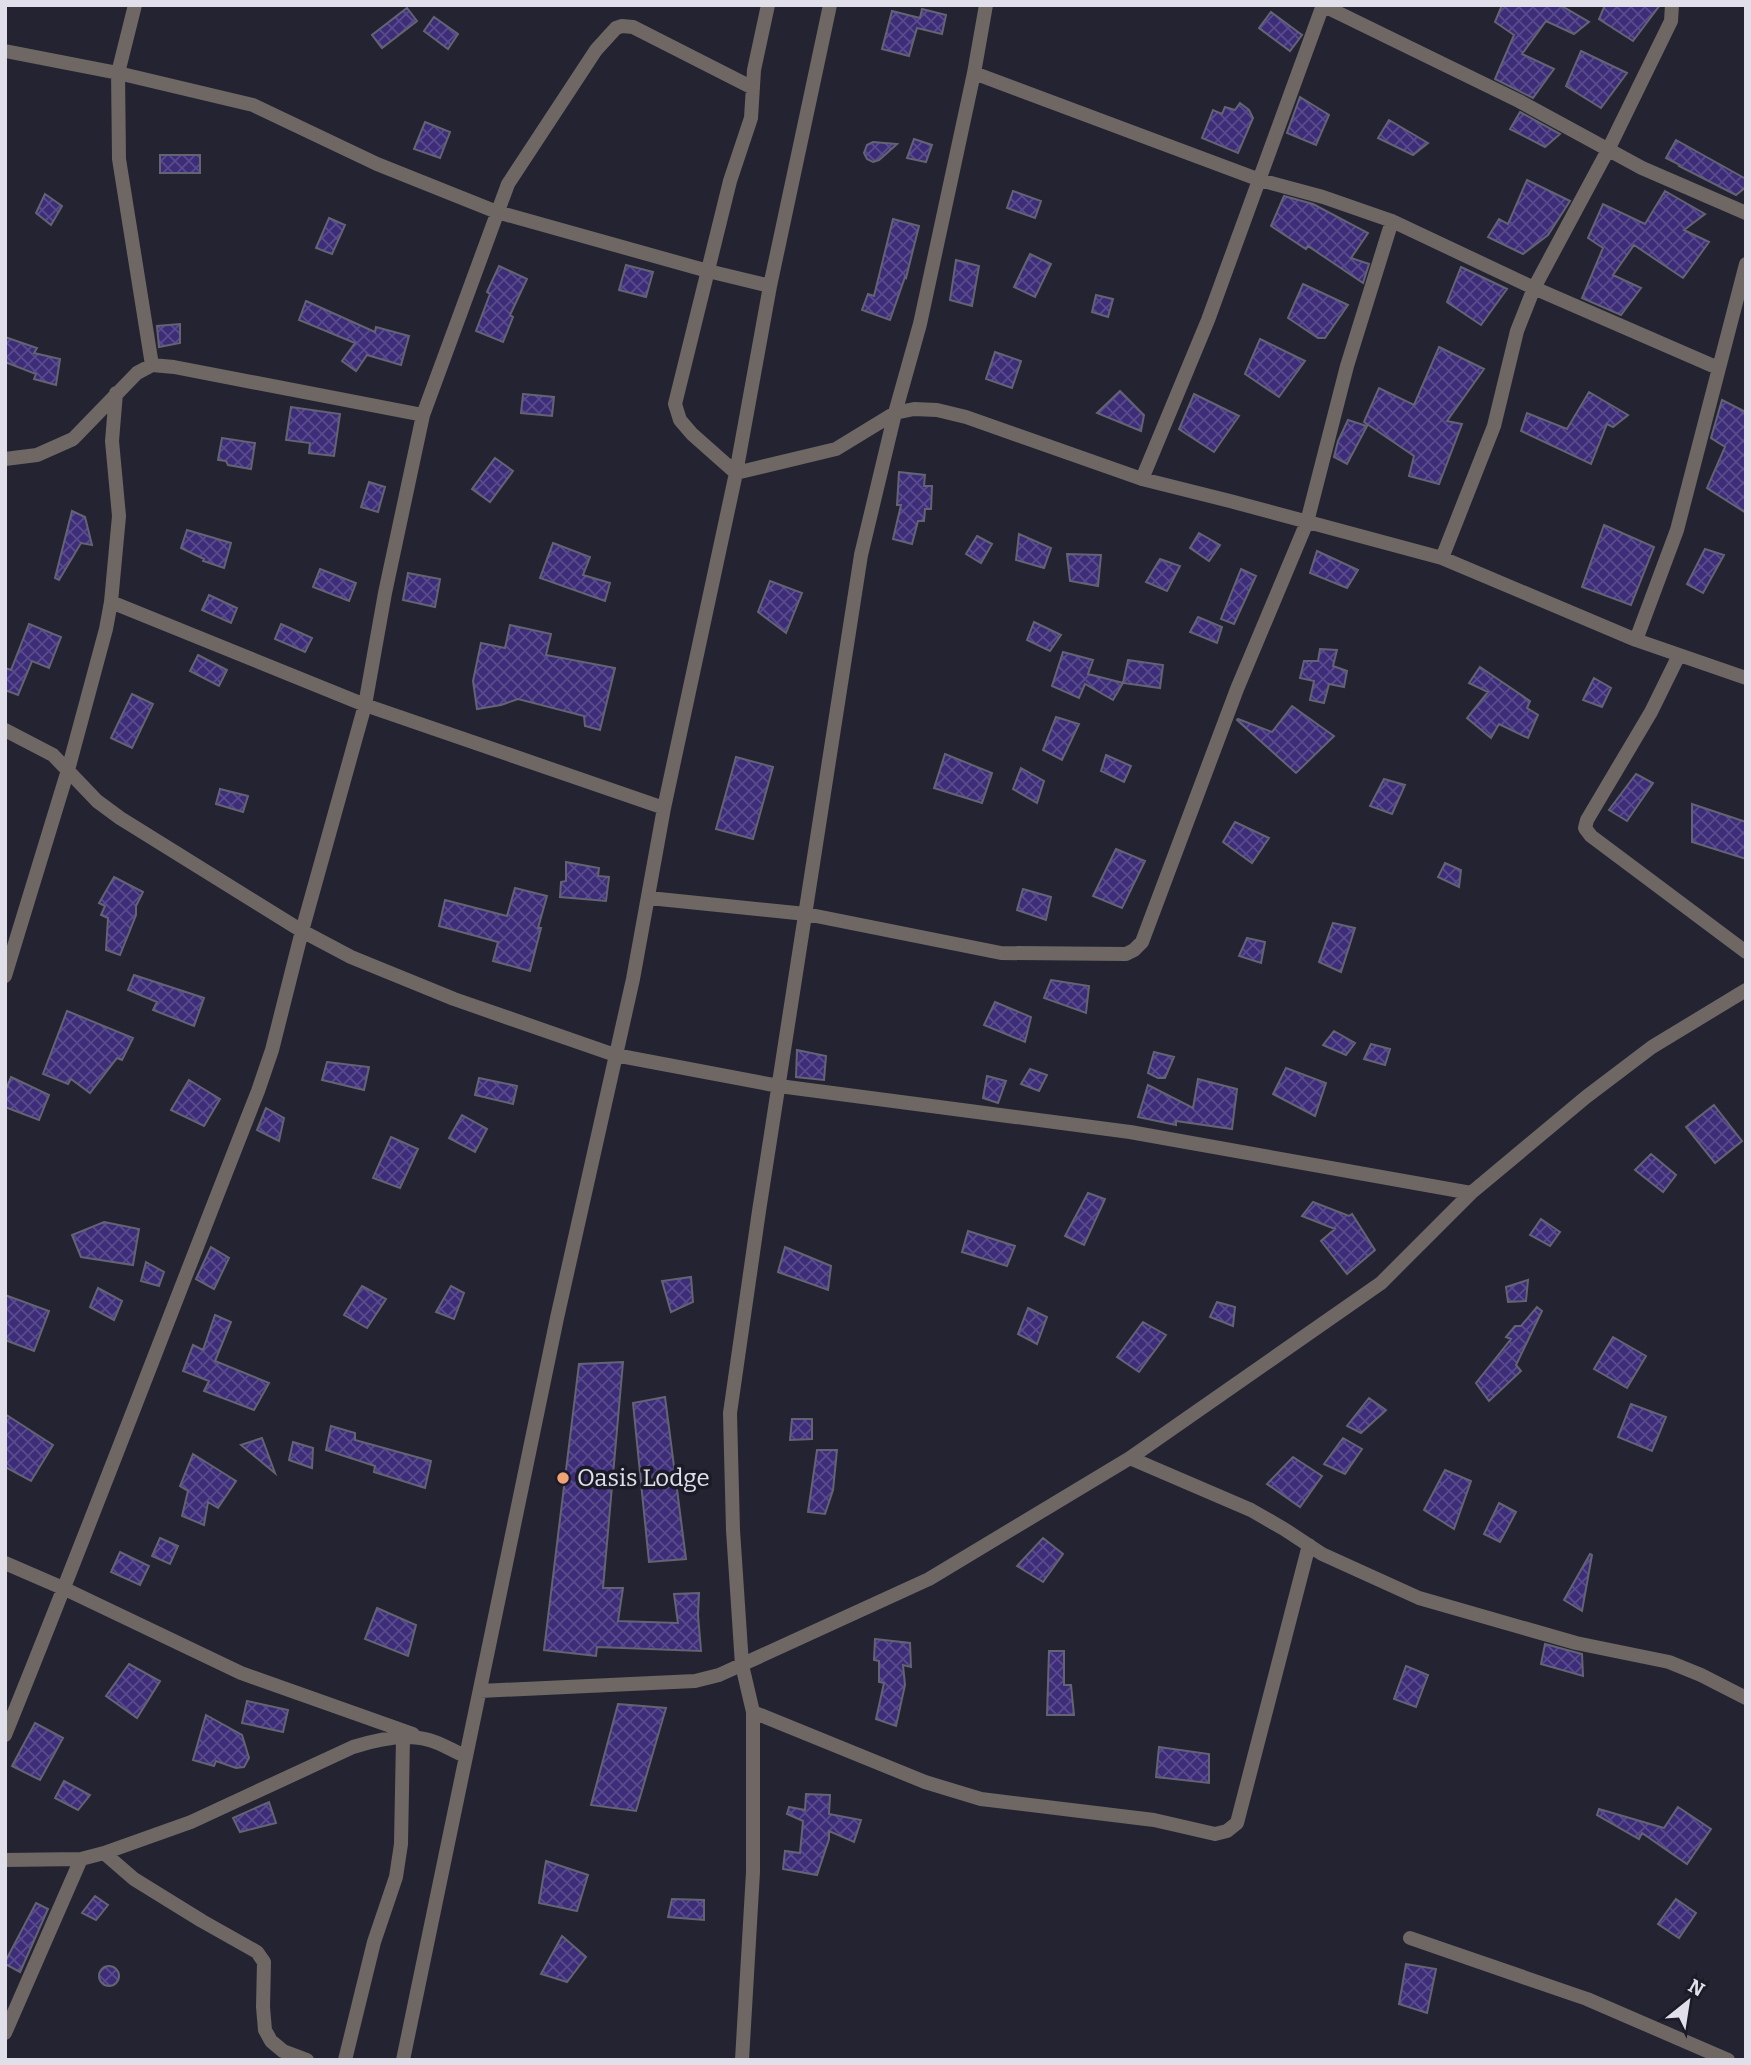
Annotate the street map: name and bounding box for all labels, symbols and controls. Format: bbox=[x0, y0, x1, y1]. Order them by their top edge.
place label: Oasis Lodge bbox=[577, 1464, 710, 1492]
marker: Oasis Lodge bbox=[555, 1470, 571, 1486]
north arrow bbox=[1653, 1967, 1723, 2037]
text: N bbox=[1684, 1974, 1709, 2002]

